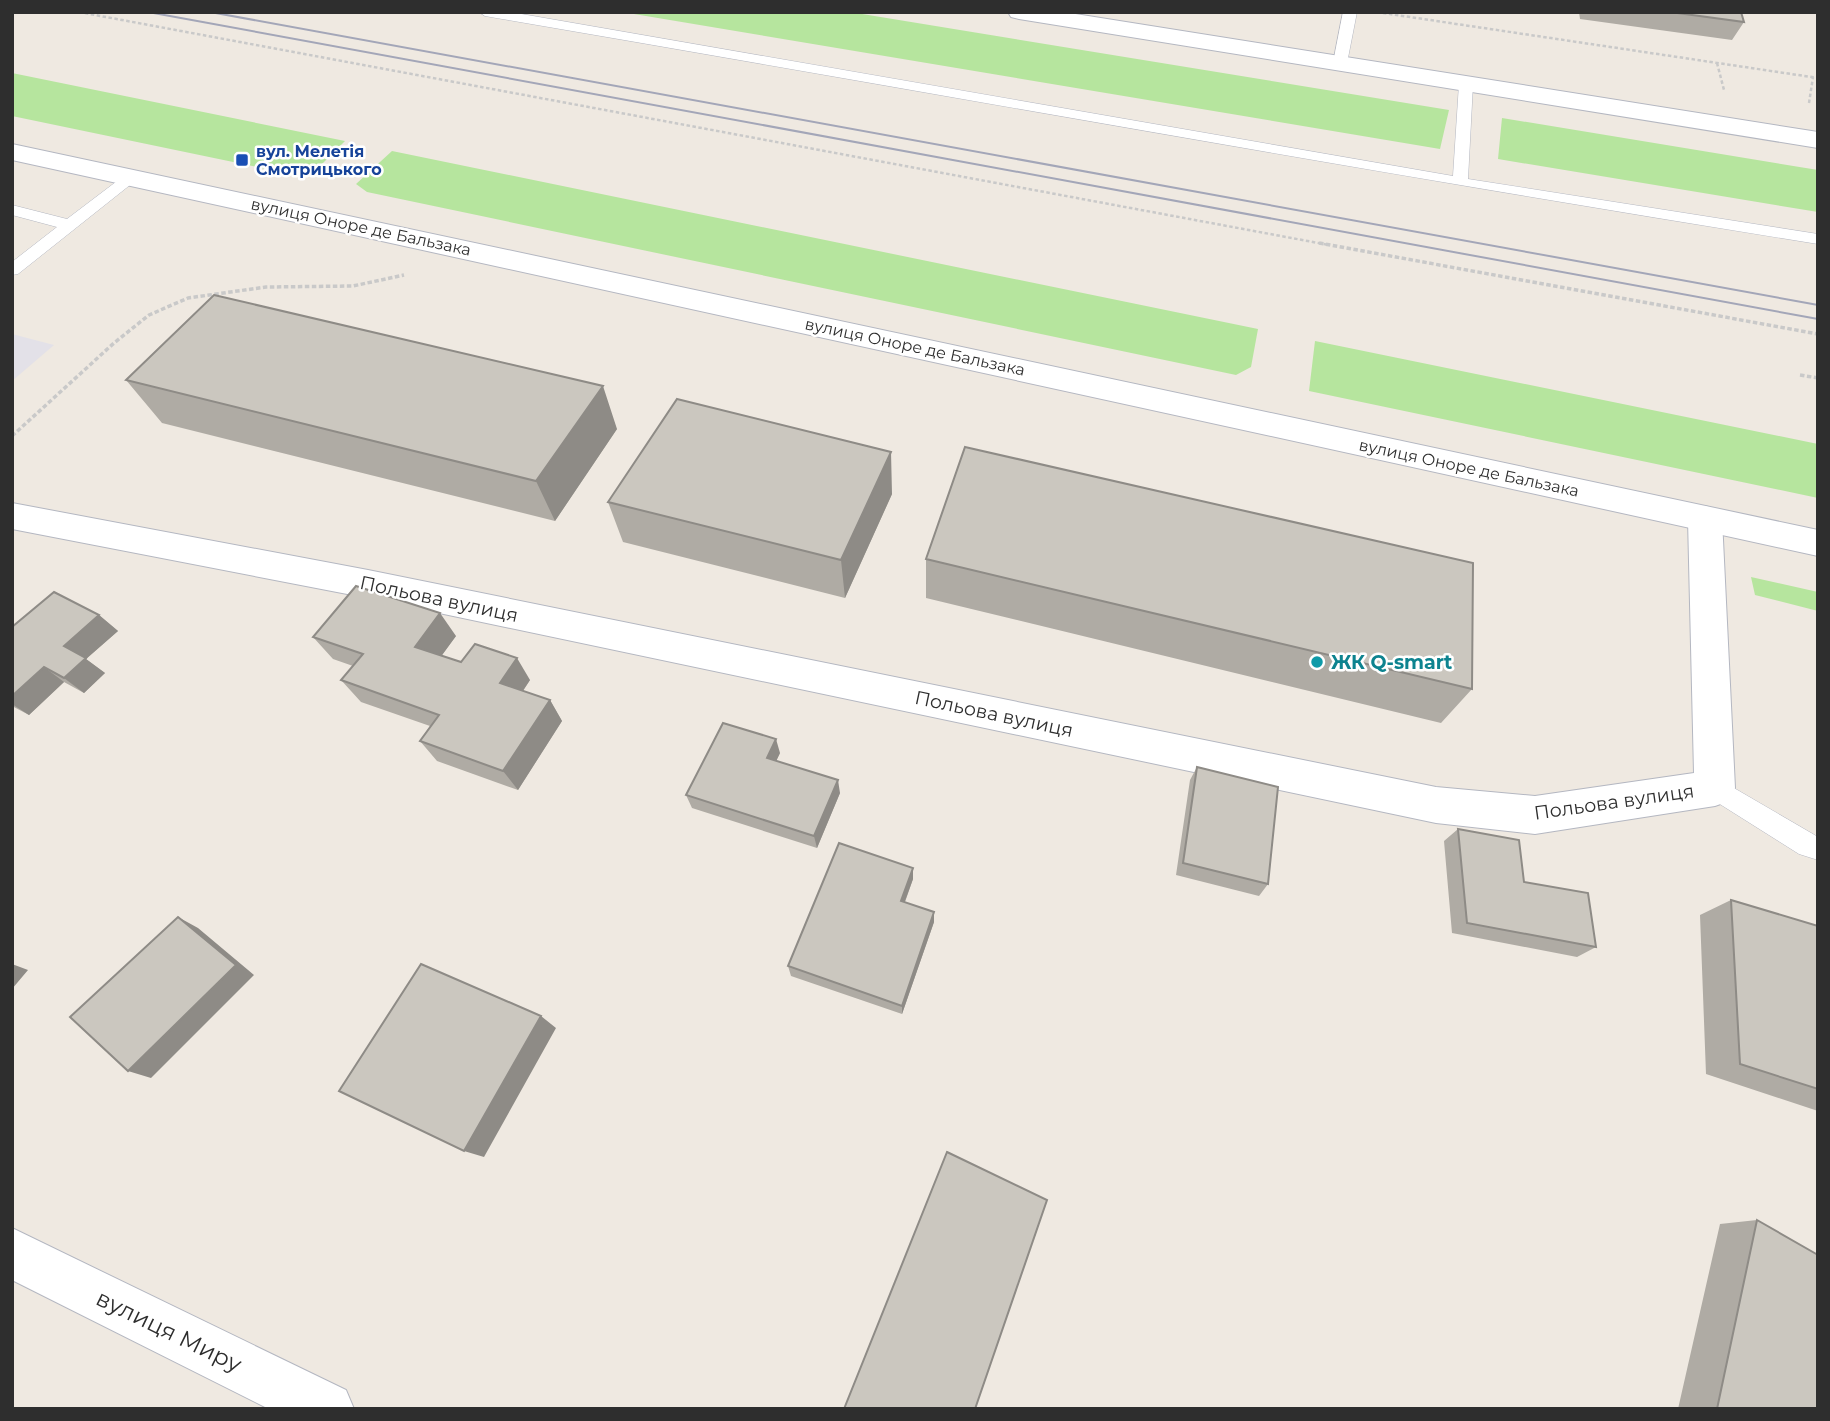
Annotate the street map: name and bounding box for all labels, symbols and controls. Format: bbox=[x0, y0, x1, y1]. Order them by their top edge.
place label: вул. Мелетія Смотрицького bbox=[256, 142, 382, 179]
marker: вул. Мелетія Смотрицького bbox=[234, 152, 250, 168]
street label: вулиця Оноре де Бальзака bbox=[249, 194, 473, 260]
street label: вулиця Оноре де Бальзака bbox=[803, 314, 1027, 380]
street label: вулиця Оноре де Бальзака bbox=[1357, 435, 1581, 501]
street label: Польова вулиця bbox=[358, 571, 520, 627]
place label: ЖК Q-smart bbox=[1331, 651, 1452, 674]
marker: ЖК Q-smart bbox=[1309, 654, 1325, 670]
street label: Польова вулиця bbox=[913, 686, 1075, 742]
street label: Польова вулиця bbox=[1532, 779, 1696, 825]
street label: вулиця Миру bbox=[92, 1284, 247, 1378]

